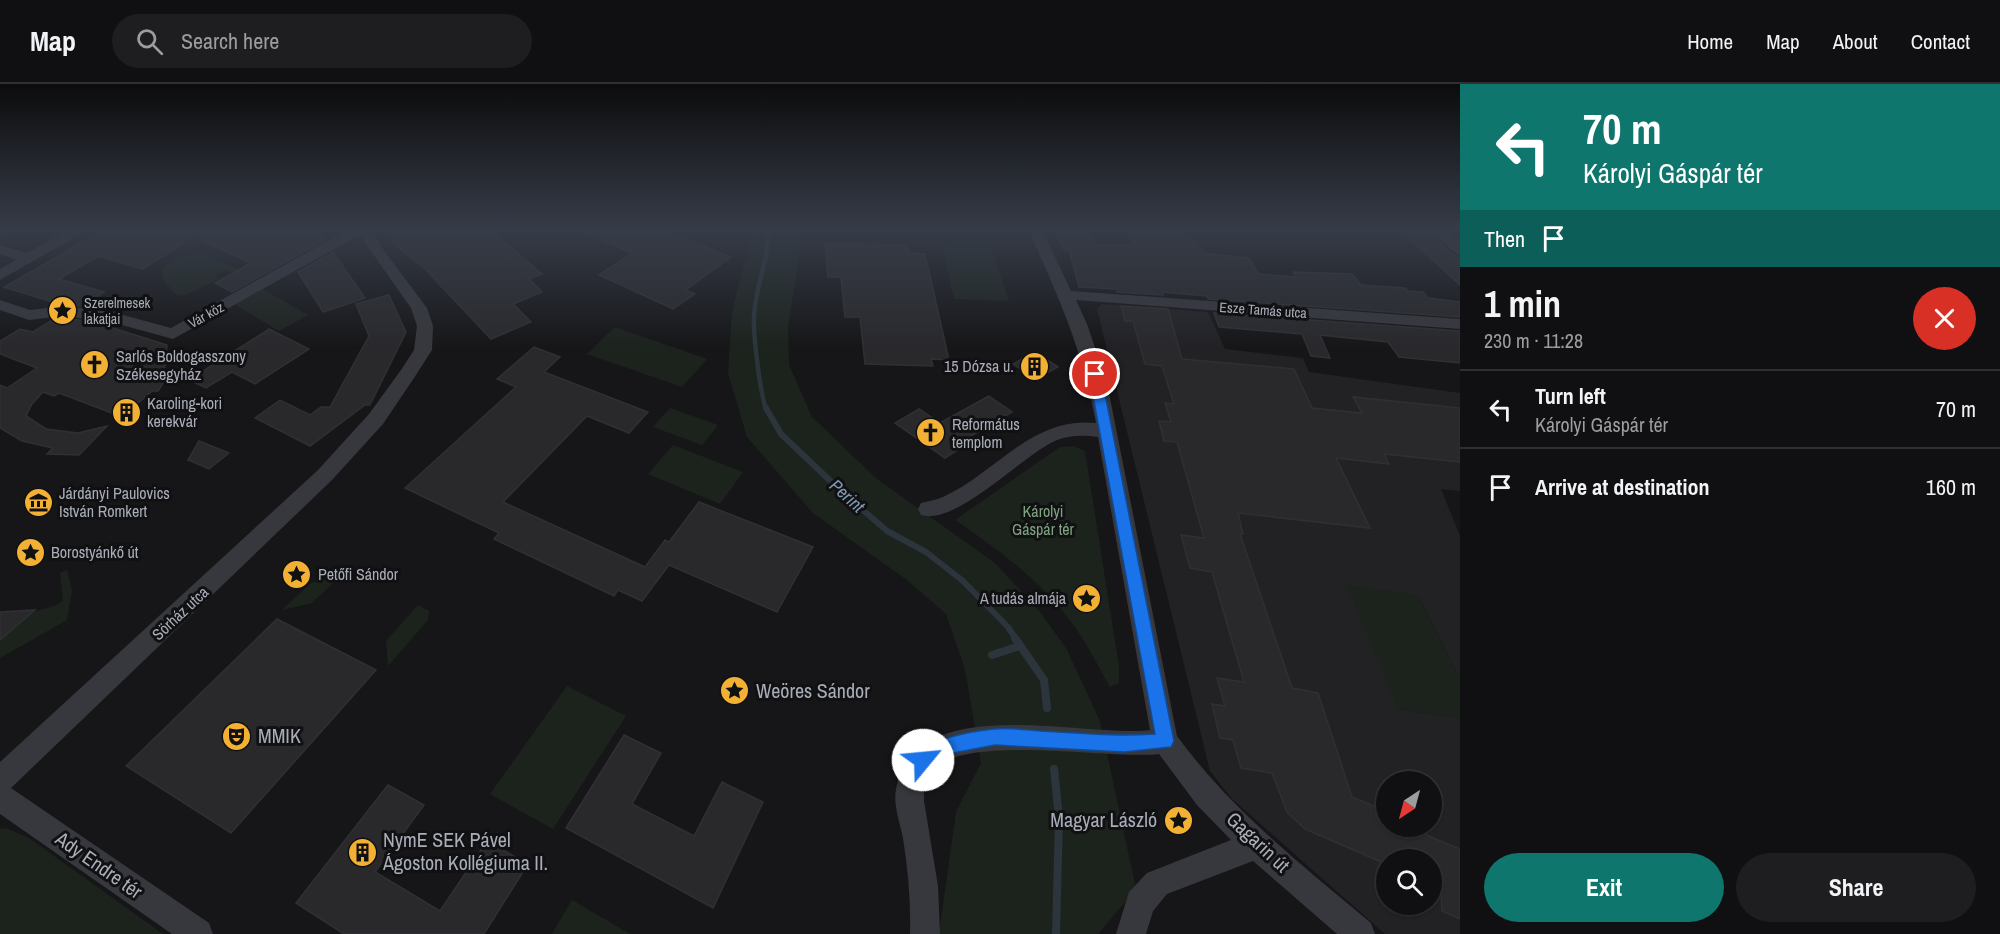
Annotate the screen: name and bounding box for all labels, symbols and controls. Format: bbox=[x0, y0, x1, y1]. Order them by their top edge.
search box bbox=[112, 14, 532, 68]
text: Map bbox=[30, 22, 76, 60]
icon: search bbox=[133, 25, 166, 58]
text: Search here bbox=[181, 26, 279, 56]
text: Home bbox=[1687, 27, 1733, 56]
text: Map bbox=[1766, 27, 1800, 56]
text: About bbox=[1833, 27, 1878, 56]
text: Contact bbox=[1911, 27, 1970, 56]
text: 70 m bbox=[1583, 101, 1662, 157]
icon: left bbox=[1484, 108, 1562, 186]
text: Károlyi Gáspár tér bbox=[1583, 155, 1763, 191]
icon: arrive bbox=[1537, 222, 1570, 255]
text: Then bbox=[1484, 224, 1525, 254]
text: 1 min bbox=[1484, 280, 1561, 328]
button: close bbox=[1913, 287, 1976, 350]
place label: Szerelmesek lakatjai bbox=[84, 294, 151, 328]
place icon: Szerelmesek lakatjai bbox=[47, 295, 79, 327]
street label: Vár köz bbox=[185, 298, 227, 332]
street label: Esze Tamás utca bbox=[1219, 298, 1308, 322]
text: 230 m · 11:28 bbox=[1484, 327, 1583, 354]
place label: Sarlós Boldogasszony Székesegyház bbox=[116, 345, 246, 385]
pin bbox=[1069, 348, 1120, 399]
church icon: Sarlós Boldogasszony Székesegyház bbox=[79, 349, 111, 381]
building icon: 15 Dózsa u. bbox=[1019, 350, 1051, 382]
place label: 15 Dózsa u. bbox=[944, 355, 1014, 377]
icon: arrive bbox=[1078, 357, 1111, 390]
text: Turn left bbox=[1535, 381, 1606, 411]
place label: Karoling-kori kerekvár bbox=[147, 392, 222, 432]
icon: left bbox=[1484, 393, 1517, 426]
text: 70 m bbox=[1936, 394, 1976, 424]
building icon: Karoling-kori kerekvár bbox=[110, 396, 142, 428]
text: Károlyi Gáspár tér bbox=[1535, 411, 1668, 438]
place label: Református templom bbox=[952, 413, 1020, 453]
church icon: Református templom bbox=[915, 417, 947, 449]
icon: arrive bbox=[1484, 471, 1517, 504]
text: Arrive at destination bbox=[1535, 472, 1709, 502]
text: 160 m bbox=[1926, 472, 1976, 502]
water label: Perint bbox=[824, 473, 871, 519]
place label: Járdányi Paulovics István Romkert bbox=[59, 482, 170, 522]
museum icon: Járdányi Paulovics István Romkert bbox=[22, 486, 54, 518]
park label: Károlyi Gáspár tér bbox=[1012, 500, 1075, 540]
place icon: Borostyánkő út bbox=[14, 536, 46, 568]
place label: Borostyánkő út bbox=[51, 541, 139, 563]
place icon: Petőfi Sándor bbox=[281, 558, 313, 590]
place label: Petőfi Sándor bbox=[318, 563, 399, 585]
street label: Sörház utca bbox=[147, 581, 214, 645]
place icon: A tudás almája bbox=[1071, 582, 1103, 614]
place label: A tudás almája bbox=[979, 587, 1067, 609]
place icon: Weöres Sándor bbox=[719, 675, 751, 707]
place label: Weöres Sándor bbox=[756, 677, 870, 704]
theatre icon: MMIK bbox=[221, 720, 253, 752]
place label: MMIK bbox=[258, 722, 301, 749]
position arrow bbox=[891, 728, 955, 792]
north arrow bbox=[1376, 771, 1442, 837]
map controls bbox=[1376, 771, 1442, 915]
place icon: Magyar László bbox=[1162, 804, 1194, 836]
street label: Gagarin út bbox=[1221, 805, 1296, 878]
place label: Magyar László bbox=[1050, 806, 1157, 833]
street label: Ady Endre tér bbox=[50, 824, 149, 905]
place label: NymE SEK Pável Ágoston Kollégiuma II. bbox=[382, 826, 548, 876]
building icon: NymE SEK Pável Ágoston Kollégiuma II. bbox=[346, 836, 378, 868]
button: search bbox=[1376, 849, 1442, 915]
button: Exit bbox=[1484, 853, 1724, 922]
button: Share bbox=[1736, 853, 1976, 922]

